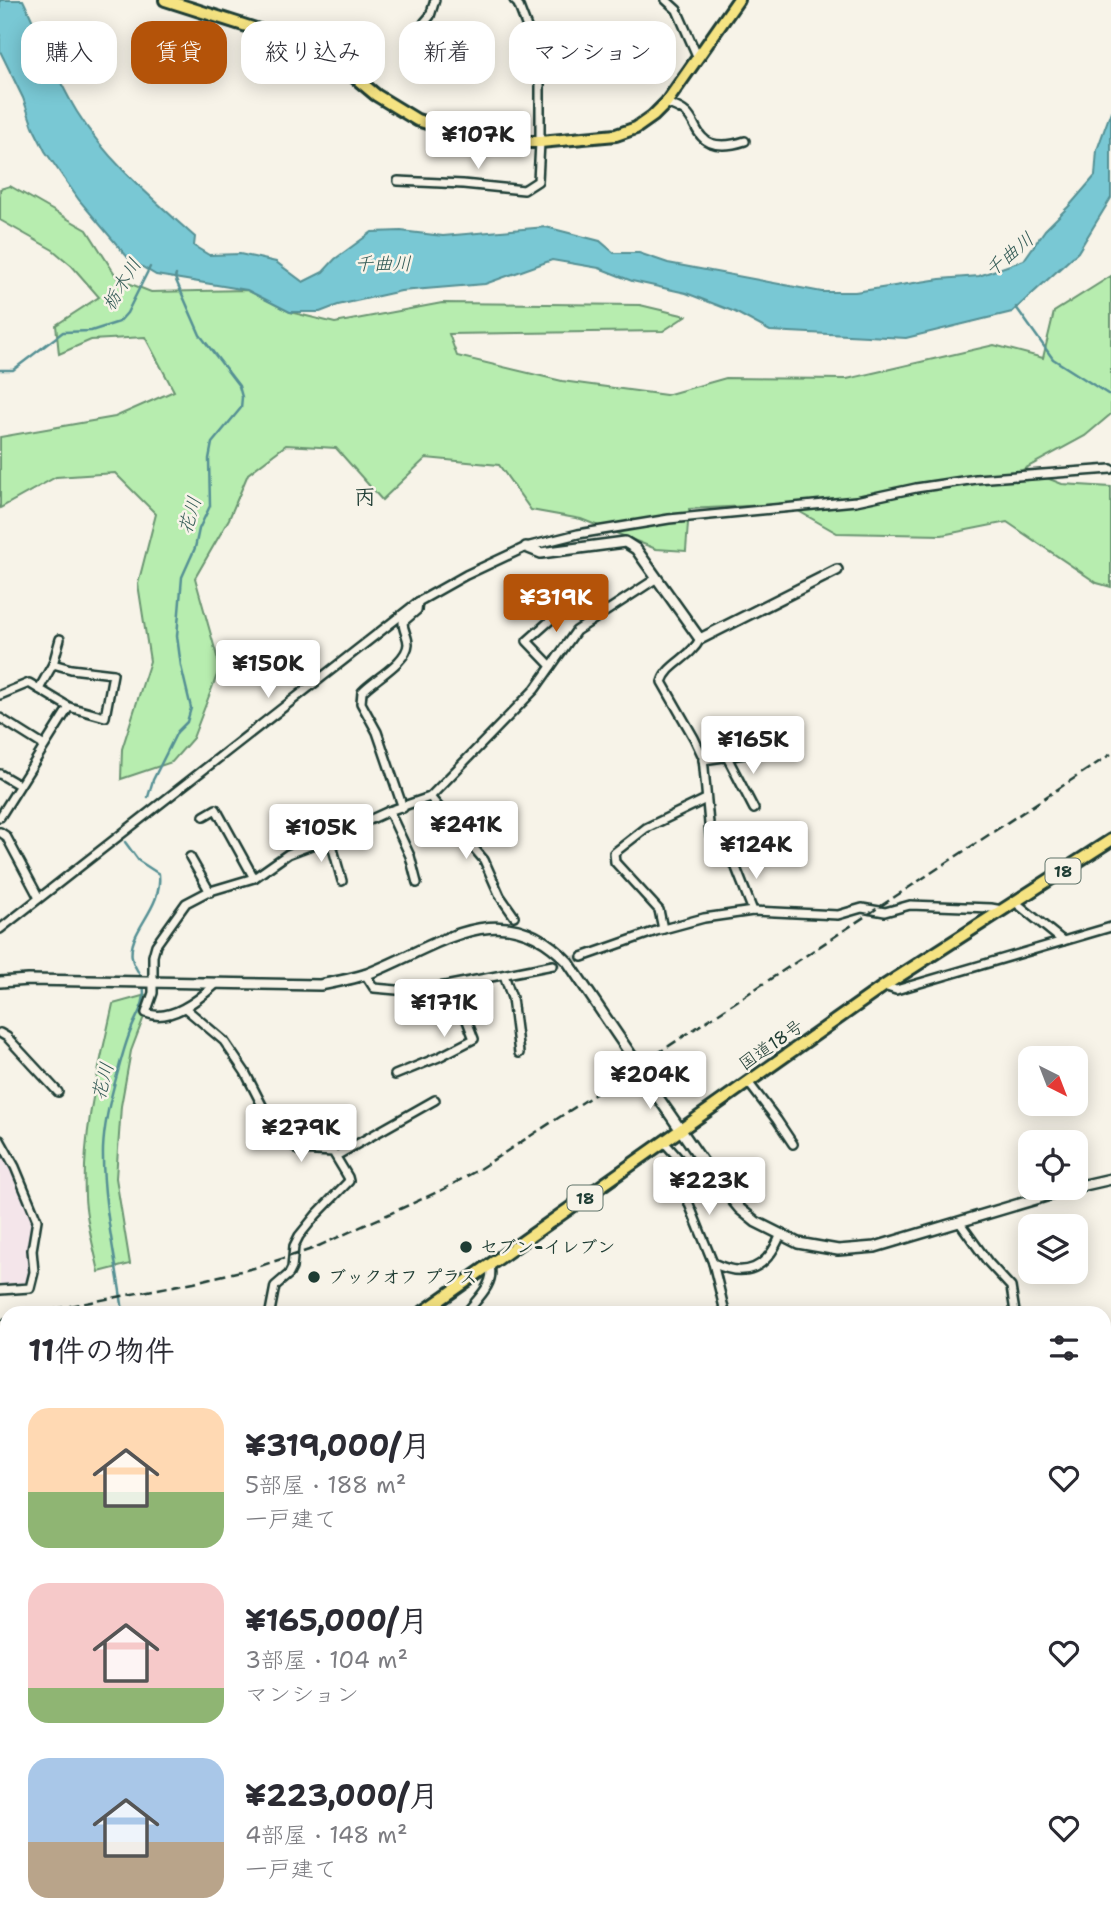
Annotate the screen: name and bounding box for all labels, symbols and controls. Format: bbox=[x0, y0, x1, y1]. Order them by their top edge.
chip: 購入 bbox=[21, 21, 117, 84]
chip: 賃貸 bbox=[131, 21, 227, 84]
chip: 絞り込み bbox=[241, 21, 385, 84]
chip: 新着 bbox=[399, 21, 495, 84]
chip: マンション bbox=[509, 21, 676, 84]
pin: ¥107K bbox=[429, 111, 527, 171]
text: ¥107K bbox=[442, 119, 514, 149]
water label: 千曲川 bbox=[979, 226, 1039, 282]
water label: 千曲川 bbox=[354, 251, 412, 276]
water label: 栃木川 bbox=[96, 253, 147, 315]
district label: 丙 bbox=[355, 483, 376, 511]
water label: 花川 bbox=[172, 493, 207, 537]
pin: ¥319K bbox=[507, 574, 605, 634]
text: ¥319K bbox=[520, 582, 592, 612]
pin: ¥150K bbox=[219, 640, 317, 700]
text: ¥150K bbox=[232, 648, 304, 678]
pin: ¥165K bbox=[704, 716, 802, 776]
text: ¥165K bbox=[717, 724, 789, 754]
pin: ¥241K bbox=[417, 802, 515, 861]
pin: ¥105K bbox=[272, 804, 370, 864]
text: ¥241K bbox=[430, 809, 502, 839]
text: ¥105K bbox=[285, 812, 357, 842]
pin: ¥124K bbox=[707, 822, 805, 881]
text: ¥124K bbox=[720, 829, 792, 859]
road number: 18 bbox=[1046, 858, 1080, 884]
pin: ¥171K bbox=[395, 979, 493, 1039]
text: ¥171K bbox=[410, 987, 478, 1017]
street label: 国道18号 bbox=[734, 1014, 808, 1076]
north arrow bbox=[1018, 1046, 1088, 1116]
map controls bbox=[1018, 1046, 1088, 1284]
pin: ¥204K bbox=[601, 1052, 699, 1111]
text: ¥204K bbox=[610, 1059, 690, 1089]
water label: 花川 bbox=[85, 1060, 119, 1103]
pin: ¥279K bbox=[252, 1104, 350, 1164]
text: ¥279K bbox=[262, 1112, 340, 1142]
button: locate bbox=[1018, 1130, 1088, 1200]
pin: ¥223K bbox=[660, 1158, 758, 1217]
text: ¥223K bbox=[669, 1165, 749, 1195]
road number: 18 bbox=[568, 1186, 602, 1210]
button: layers bbox=[1018, 1214, 1088, 1284]
place label: セブン-イレブン bbox=[480, 1235, 615, 1259]
marker: セブン-イレブン bbox=[458, 1239, 474, 1255]
place label: ブックオフ プラス bbox=[328, 1265, 477, 1289]
marker: ブックオフ プラス bbox=[306, 1269, 322, 1285]
icon: filters bbox=[1045, 1329, 1083, 1367]
text: 11件の物件 bbox=[28, 1330, 175, 1371]
text: ¥319,000/月 bbox=[245, 1425, 431, 1466]
icon: home bbox=[84, 1436, 168, 1520]
icon: heart bbox=[1045, 1459, 1083, 1497]
text: 5部屋 · 188 m² bbox=[245, 1470, 406, 1500]
text: 一戸建て bbox=[245, 1504, 337, 1534]
text: ¥165,000/月 bbox=[245, 1600, 428, 1641]
icon: home bbox=[84, 1611, 168, 1695]
icon: heart bbox=[1045, 1634, 1083, 1672]
text: 3部屋 · 104 m² bbox=[245, 1645, 408, 1675]
text: マンション bbox=[245, 1679, 359, 1709]
text: ¥223,000/月 bbox=[245, 1775, 439, 1816]
icon: home bbox=[84, 1786, 168, 1870]
icon: heart bbox=[1045, 1809, 1083, 1847]
text: 4部屋 · 148 m² bbox=[245, 1820, 408, 1850]
text: 一戸建て bbox=[245, 1854, 337, 1884]

